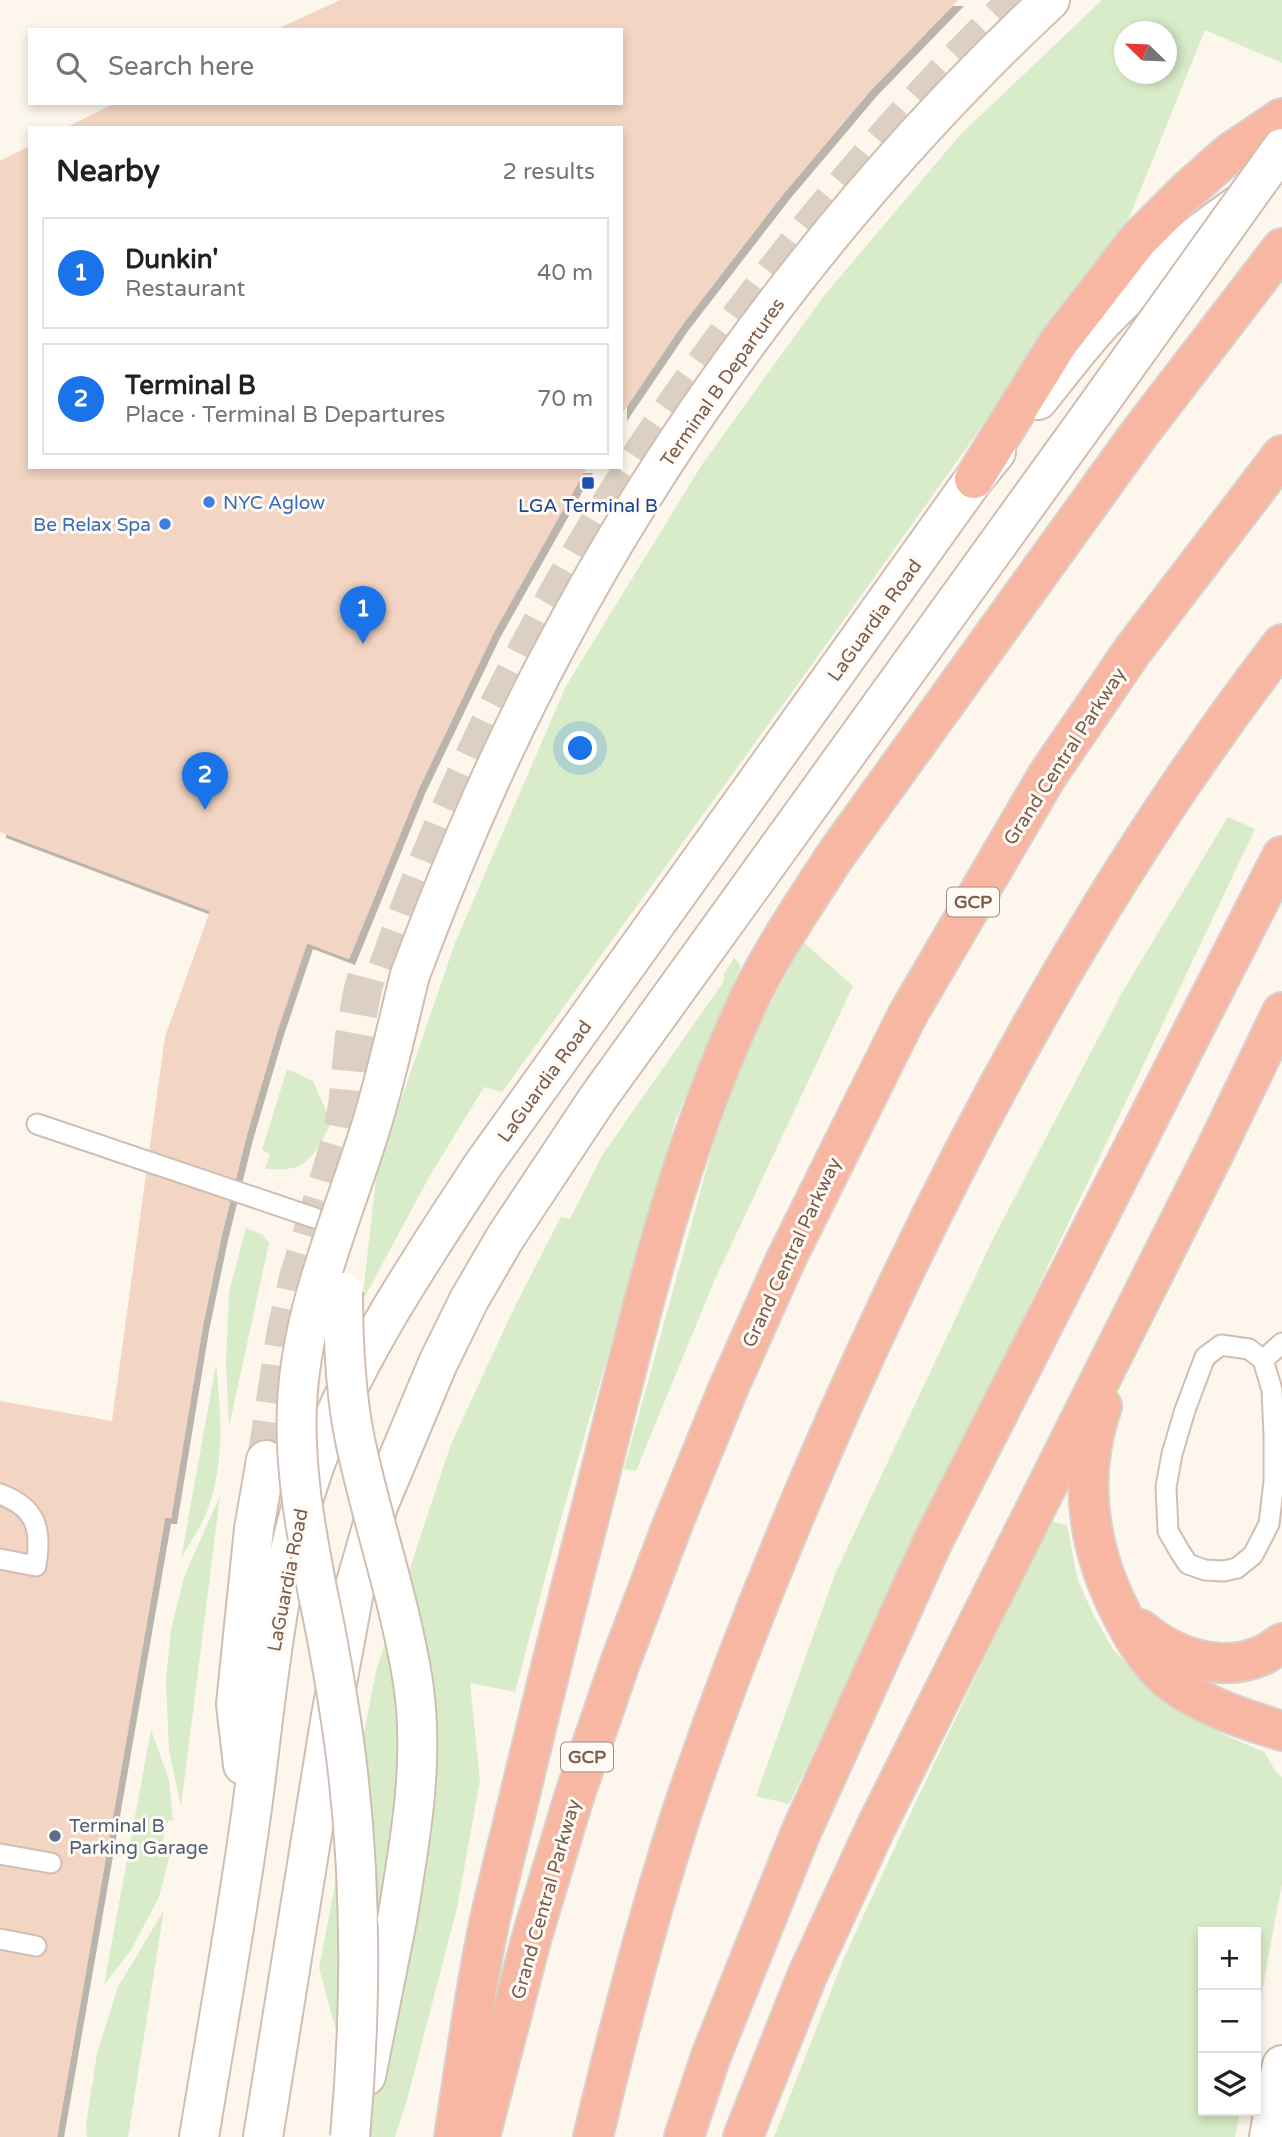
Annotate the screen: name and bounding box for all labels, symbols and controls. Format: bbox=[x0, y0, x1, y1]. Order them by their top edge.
north arrow bbox=[1114, 21, 1177, 84]
search box bbox=[28, 28, 623, 105]
icon: search bbox=[52, 48, 90, 86]
text: Search here bbox=[108, 51, 254, 82]
text: Nearby bbox=[56, 153, 160, 190]
text: 2 results bbox=[502, 158, 595, 186]
text: Dunkin' bbox=[125, 244, 218, 275]
text: 1 bbox=[74, 259, 88, 287]
text: 40 m bbox=[537, 259, 593, 287]
text: Restaurant bbox=[125, 275, 245, 303]
street label: Terminal B Departures bbox=[656, 294, 789, 471]
text: Terminal B bbox=[125, 370, 256, 401]
text: 2 bbox=[74, 385, 88, 413]
text: 70 m bbox=[537, 385, 593, 413]
text: Place · Terminal B Departures bbox=[125, 401, 445, 429]
marker: LGA Terminal B bbox=[580, 475, 596, 491]
place label: NYC Aglow bbox=[223, 492, 325, 514]
marker: NYC Aglow bbox=[201, 494, 217, 510]
place label: LGA Terminal B bbox=[518, 495, 658, 517]
place label: Be Relax Spa bbox=[33, 514, 151, 536]
marker: Be Relax Spa bbox=[157, 516, 173, 532]
street label: LaGuardia Road bbox=[823, 555, 926, 686]
pin: 1 bbox=[340, 586, 386, 644]
street label: Grand Central Parkway bbox=[999, 664, 1130, 849]
your location bbox=[563, 731, 597, 765]
pin: 2 bbox=[182, 752, 228, 810]
road number: GCP bbox=[947, 888, 999, 917]
street label: LaGuardia Road bbox=[493, 1016, 596, 1147]
street label: Grand Central Parkway bbox=[738, 1154, 846, 1351]
street label: LaGuardia Road bbox=[263, 1507, 313, 1654]
road number: GCP bbox=[561, 1742, 613, 1772]
street label: Grand Central Parkway bbox=[507, 1797, 585, 2002]
place label: Terminal B Parking Garage bbox=[69, 1815, 209, 1859]
marker: Terminal B Parking Garage bbox=[47, 1828, 63, 1844]
map controls bbox=[1198, 1927, 1261, 2116]
button: + bbox=[1198, 1927, 1261, 1990]
button: − bbox=[1198, 1990, 1261, 2053]
button: layers bbox=[1198, 2053, 1261, 2116]

